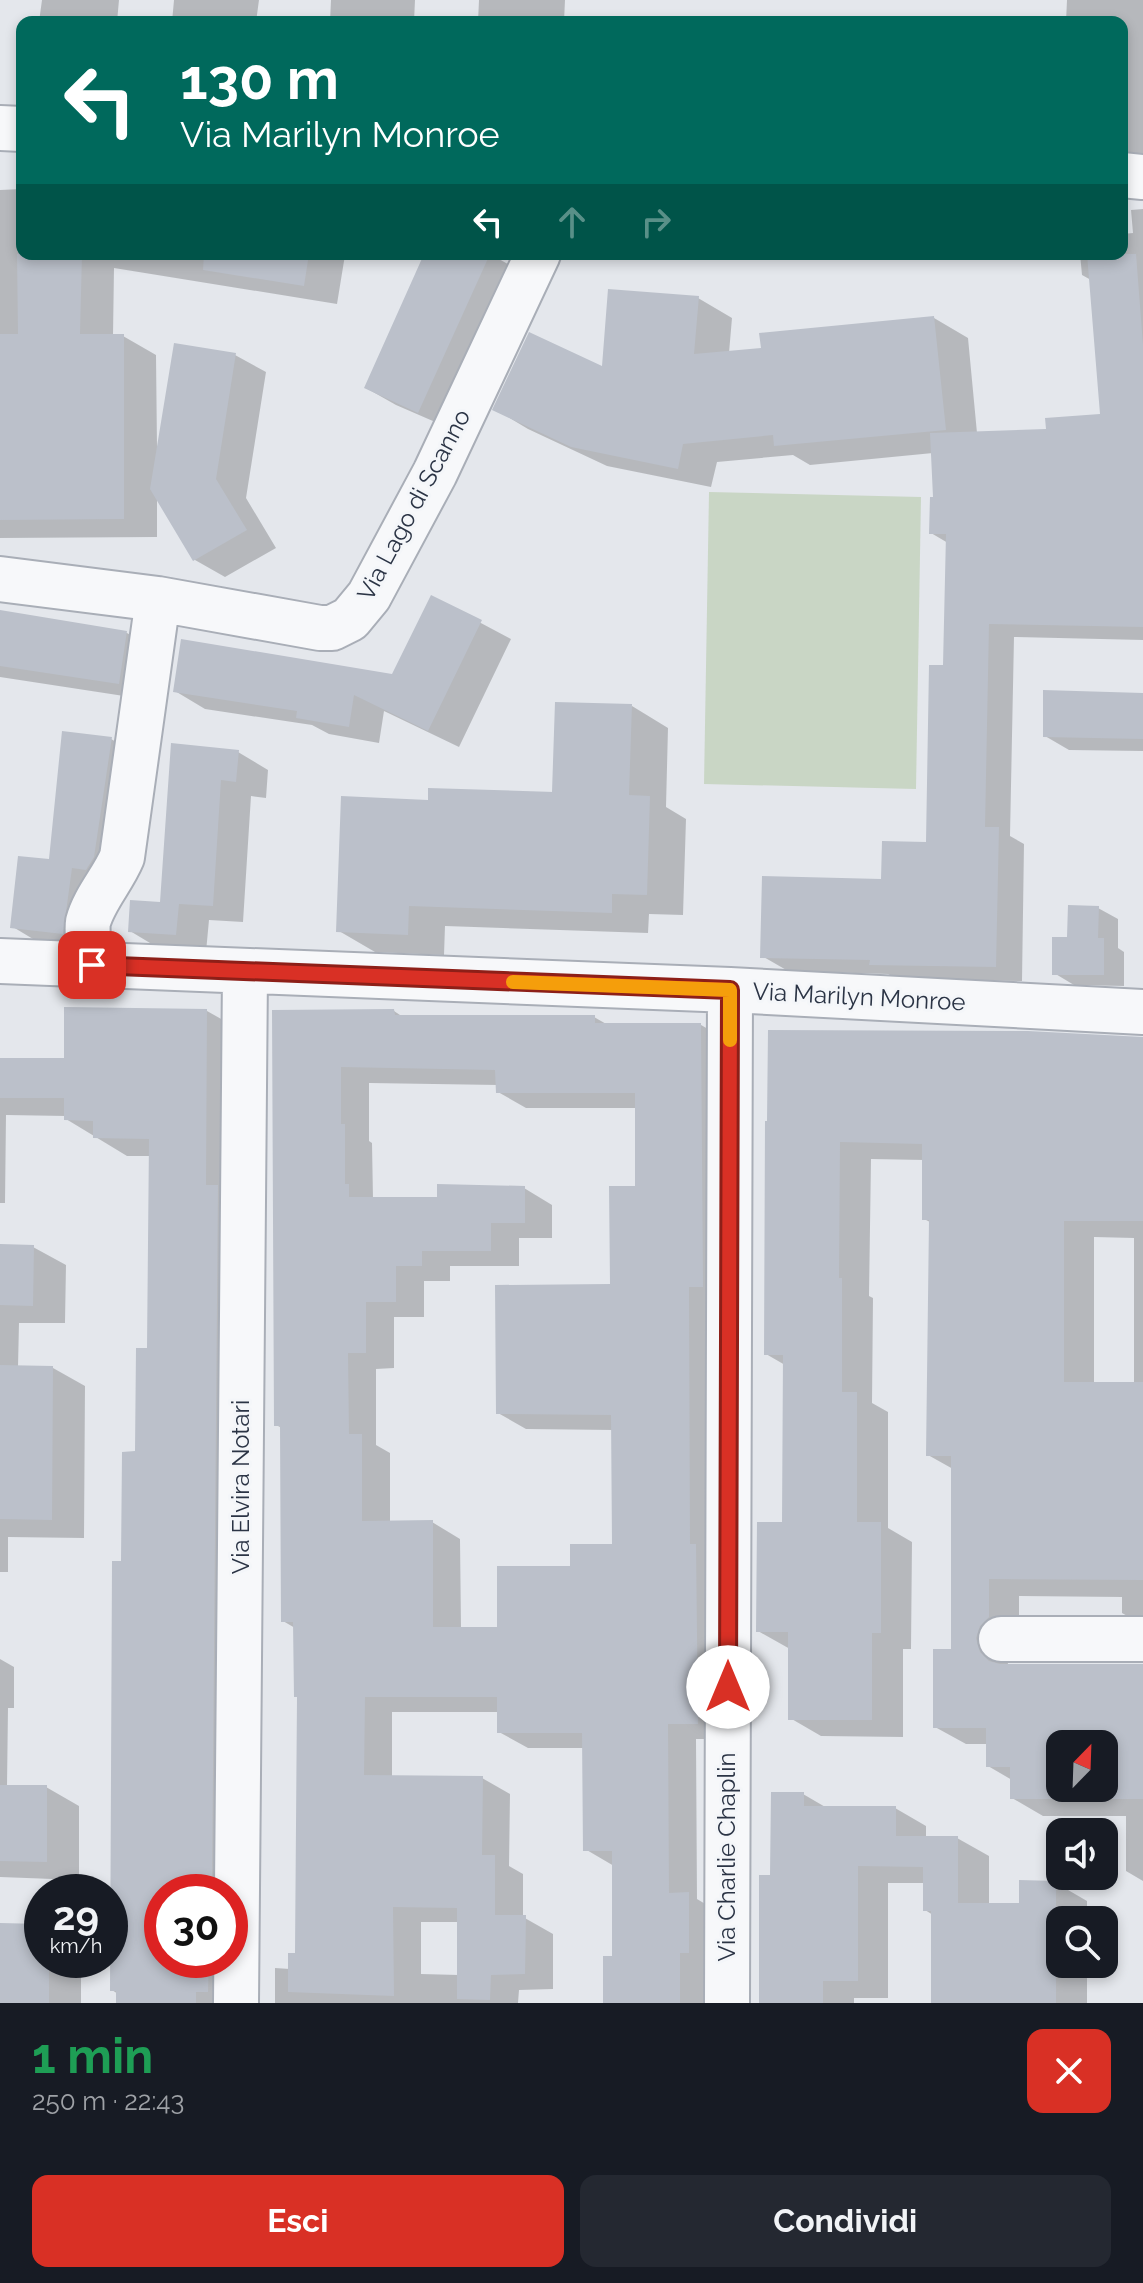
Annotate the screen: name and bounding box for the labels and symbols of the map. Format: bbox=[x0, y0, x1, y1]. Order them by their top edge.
street label: Via Lago di Scanno bbox=[351, 404, 476, 605]
pin bbox=[58, 931, 126, 999]
street label: Via Marilyn Monroe bbox=[752, 976, 966, 1017]
street label: Via Elvira Notari bbox=[226, 1400, 255, 1574]
position arrow bbox=[686, 1645, 770, 1729]
north arrow bbox=[1046, 1730, 1118, 1802]
street label: Via Charlie Chaplin bbox=[712, 1753, 741, 1961]
speed limit sign: 30 bbox=[144, 1874, 248, 1978]

